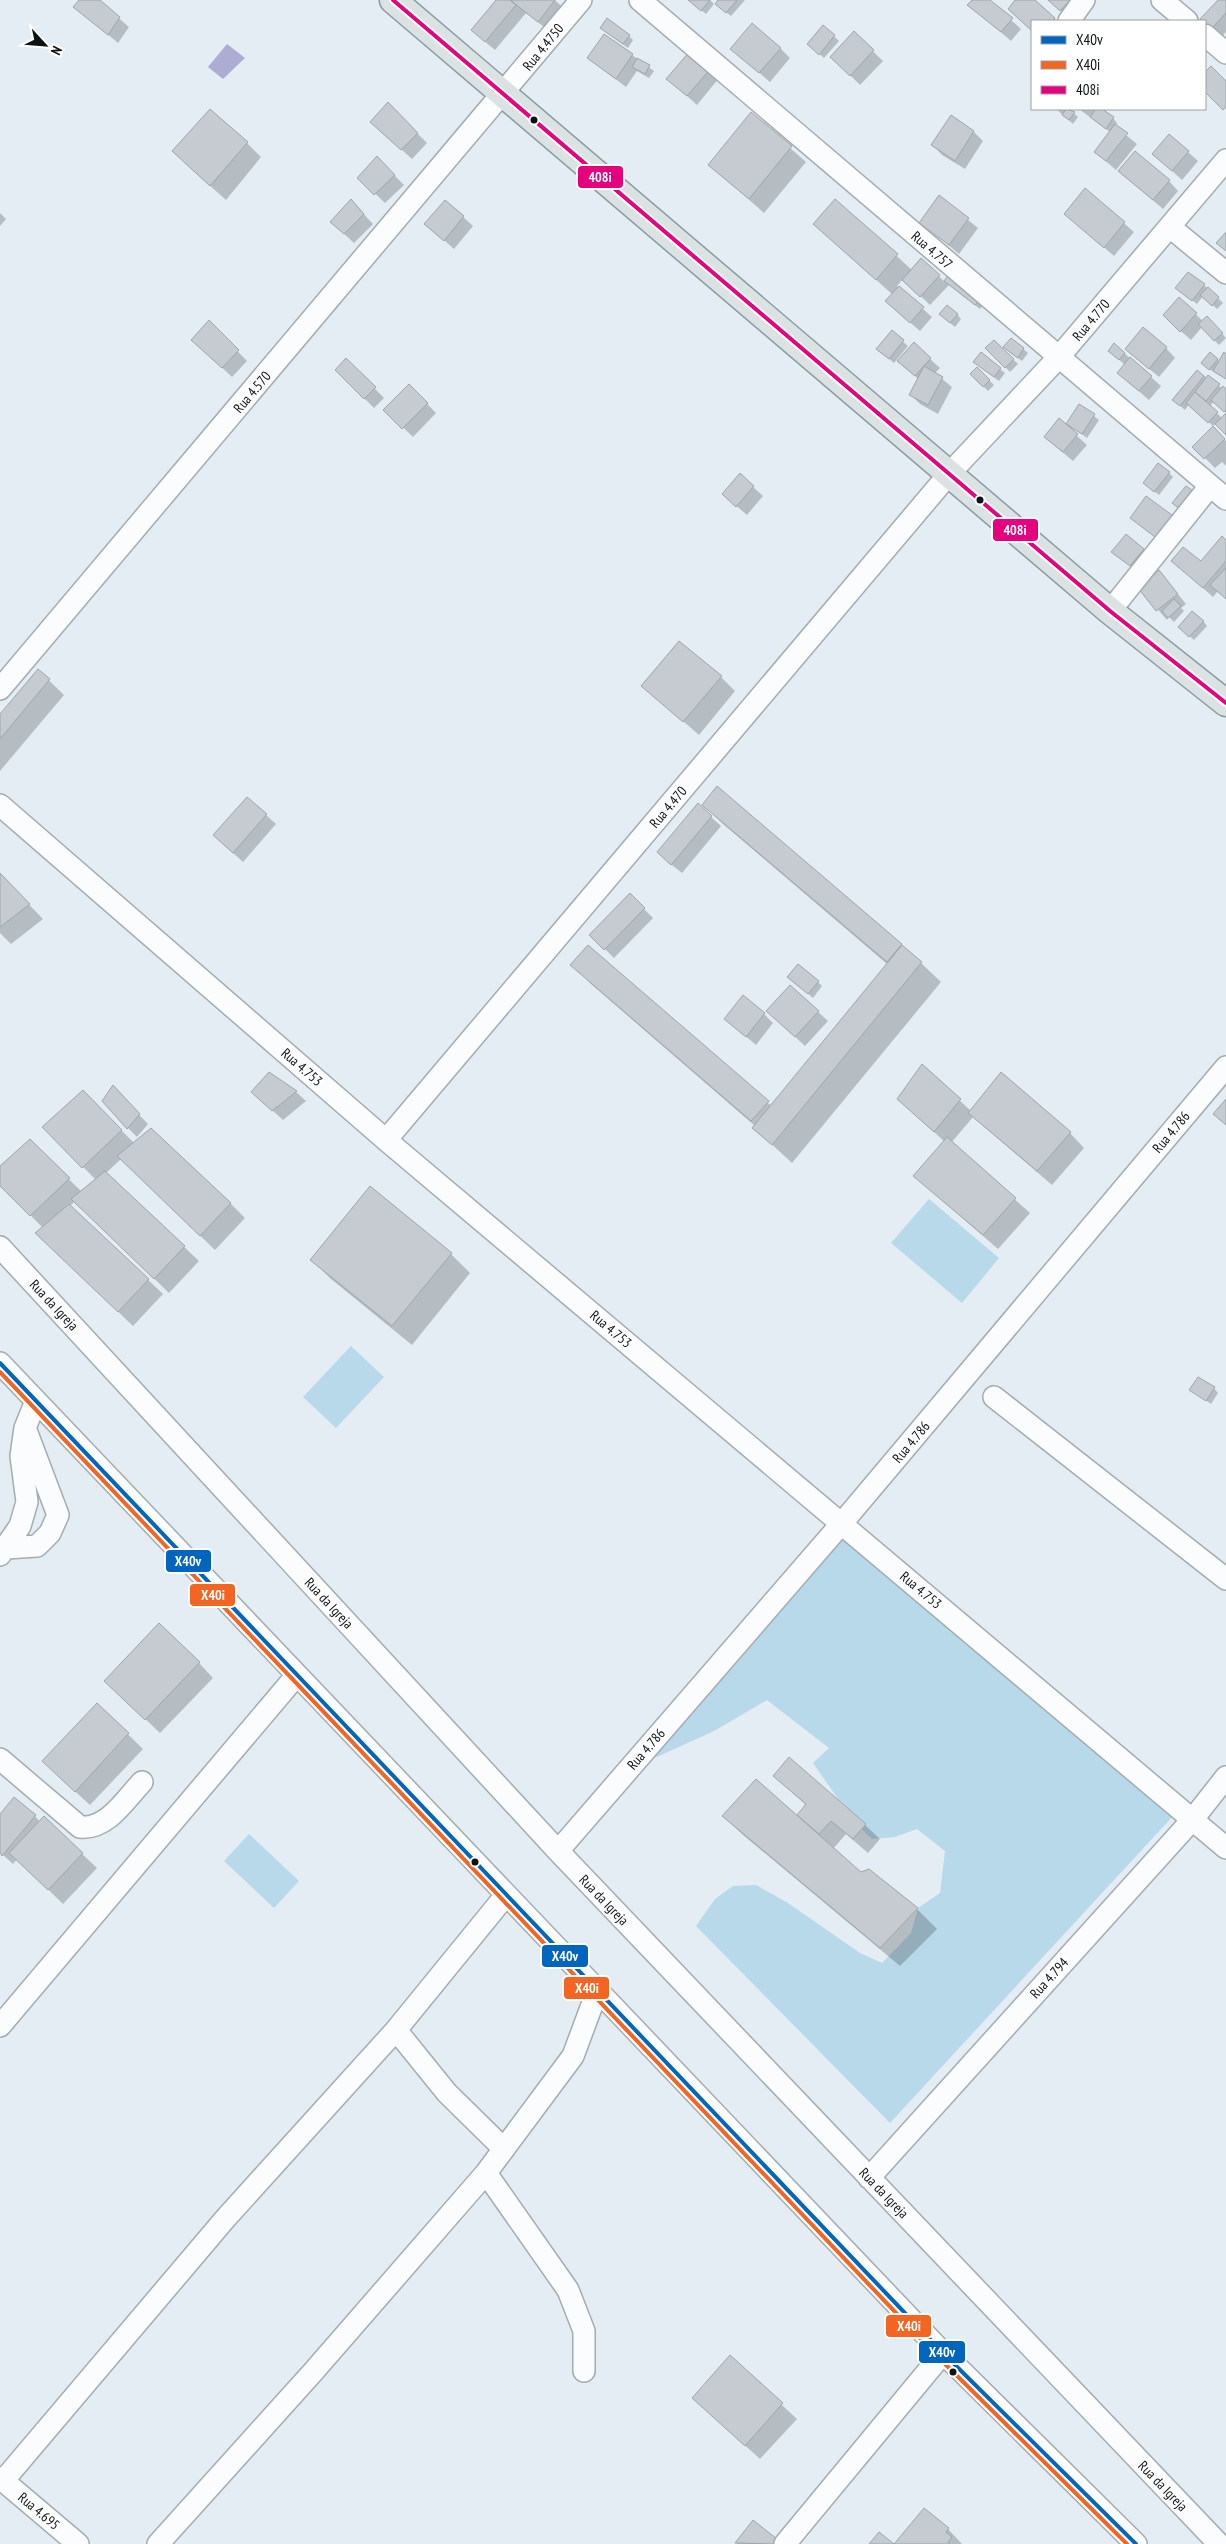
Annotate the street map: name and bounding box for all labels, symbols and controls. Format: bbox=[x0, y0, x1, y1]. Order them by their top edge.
north arrow bbox=[20, 20, 70, 70]
street label: Rua 4.4750 bbox=[519, 20, 567, 74]
legend bbox=[1031, 20, 1206, 110]
text: X40v bbox=[1076, 30, 1103, 49]
text: N bbox=[47, 43, 66, 58]
text: X40i bbox=[1076, 55, 1100, 74]
text: 408i bbox=[1076, 80, 1100, 99]
unlabelled marker bbox=[529, 115, 539, 125]
line badge: 408i bbox=[577, 165, 624, 189]
text: 408i bbox=[588, 168, 612, 186]
street label: Rua 4.757 bbox=[908, 227, 956, 273]
street label: Rua 4.770 bbox=[1068, 295, 1114, 345]
street label: Rua 4.570 bbox=[229, 367, 275, 417]
unlabelled marker bbox=[975, 495, 985, 505]
line badge: 408i bbox=[992, 518, 1039, 542]
text: 408i bbox=[1003, 521, 1027, 539]
street label: Rua 4.470 bbox=[645, 782, 691, 832]
street label: Rua 4.753 bbox=[278, 1044, 326, 1090]
street label: Rua 4.786 bbox=[1148, 1107, 1194, 1157]
street label: Rua da Igreja bbox=[26, 1276, 82, 1334]
street label: Rua 4.753 bbox=[586, 1306, 636, 1352]
street label: Rua 4.786 bbox=[888, 1417, 934, 1467]
line badge: X40v bbox=[165, 1549, 212, 1573]
text: X40v bbox=[175, 1552, 202, 1570]
street label: Rua 4.753 bbox=[896, 1567, 946, 1613]
street label: Rua da Igreja bbox=[301, 1574, 357, 1632]
line badge: X40i bbox=[189, 1583, 236, 1607]
text: X40i bbox=[201, 1586, 225, 1604]
street label: Rua 4.786 bbox=[623, 1725, 669, 1773]
unlabelled marker bbox=[470, 1857, 480, 1867]
street label: Rua da Igreja bbox=[575, 1871, 633, 1929]
line badge: X40v bbox=[541, 1944, 589, 1968]
text: X40v bbox=[552, 1947, 579, 1965]
street label: Rua 4.794 bbox=[1026, 1953, 1073, 2002]
line badge: X40i bbox=[563, 1976, 610, 2000]
text: X40i bbox=[575, 1979, 599, 1997]
street label: Rua da Igreja bbox=[855, 2164, 913, 2222]
line badge: X40i bbox=[885, 2314, 932, 2338]
text: X40i bbox=[897, 2317, 921, 2335]
line badge: X40v bbox=[918, 2340, 966, 2364]
text: X40v bbox=[929, 2343, 956, 2361]
unlabelled marker bbox=[948, 2367, 958, 2377]
street label: Rua da Igreja bbox=[1134, 2457, 1192, 2515]
street label: Rua 4.695 bbox=[14, 2488, 64, 2534]

